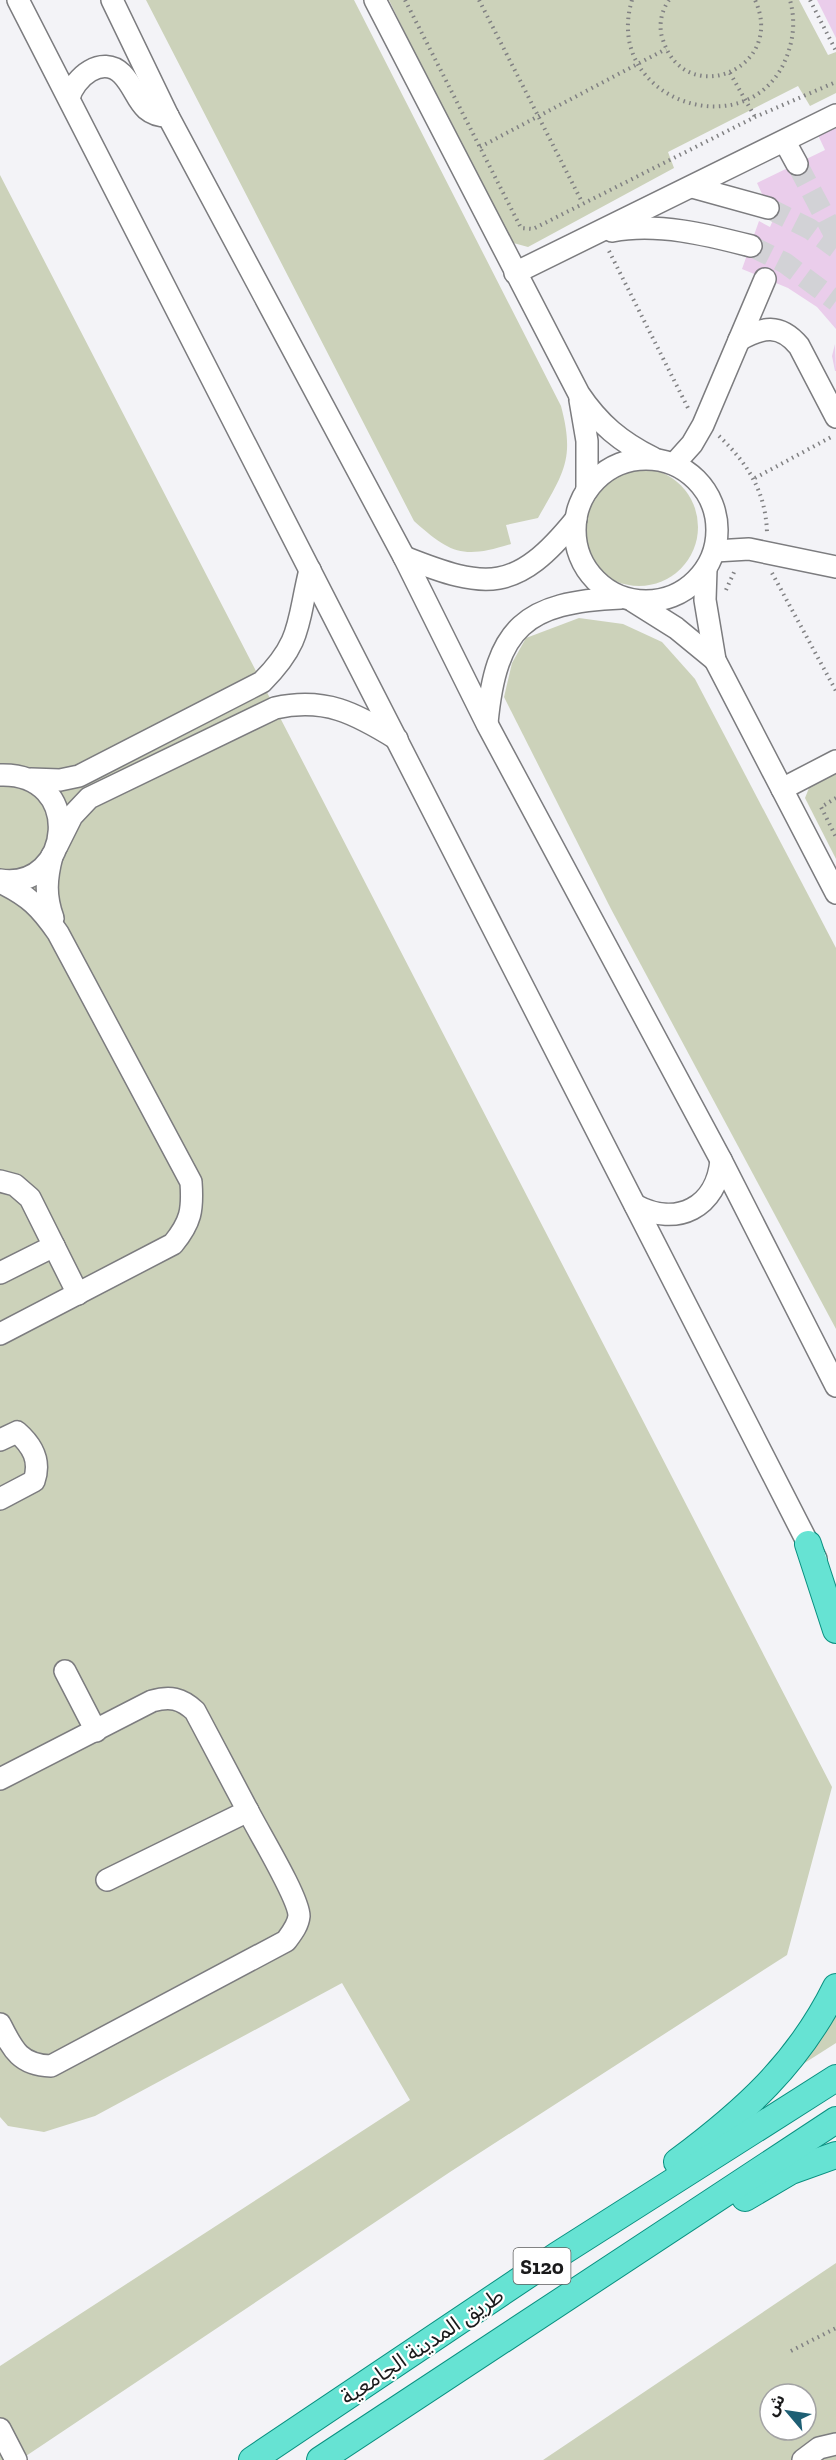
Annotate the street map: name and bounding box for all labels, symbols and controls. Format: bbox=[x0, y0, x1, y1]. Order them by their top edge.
road number: S120 bbox=[514, 2248, 570, 2284]
street label: طريق المدينة الجامعية bbox=[335, 2281, 509, 2411]
north arrow bbox=[758, 2382, 818, 2442]
text: ش bbox=[762, 2391, 789, 2419]

